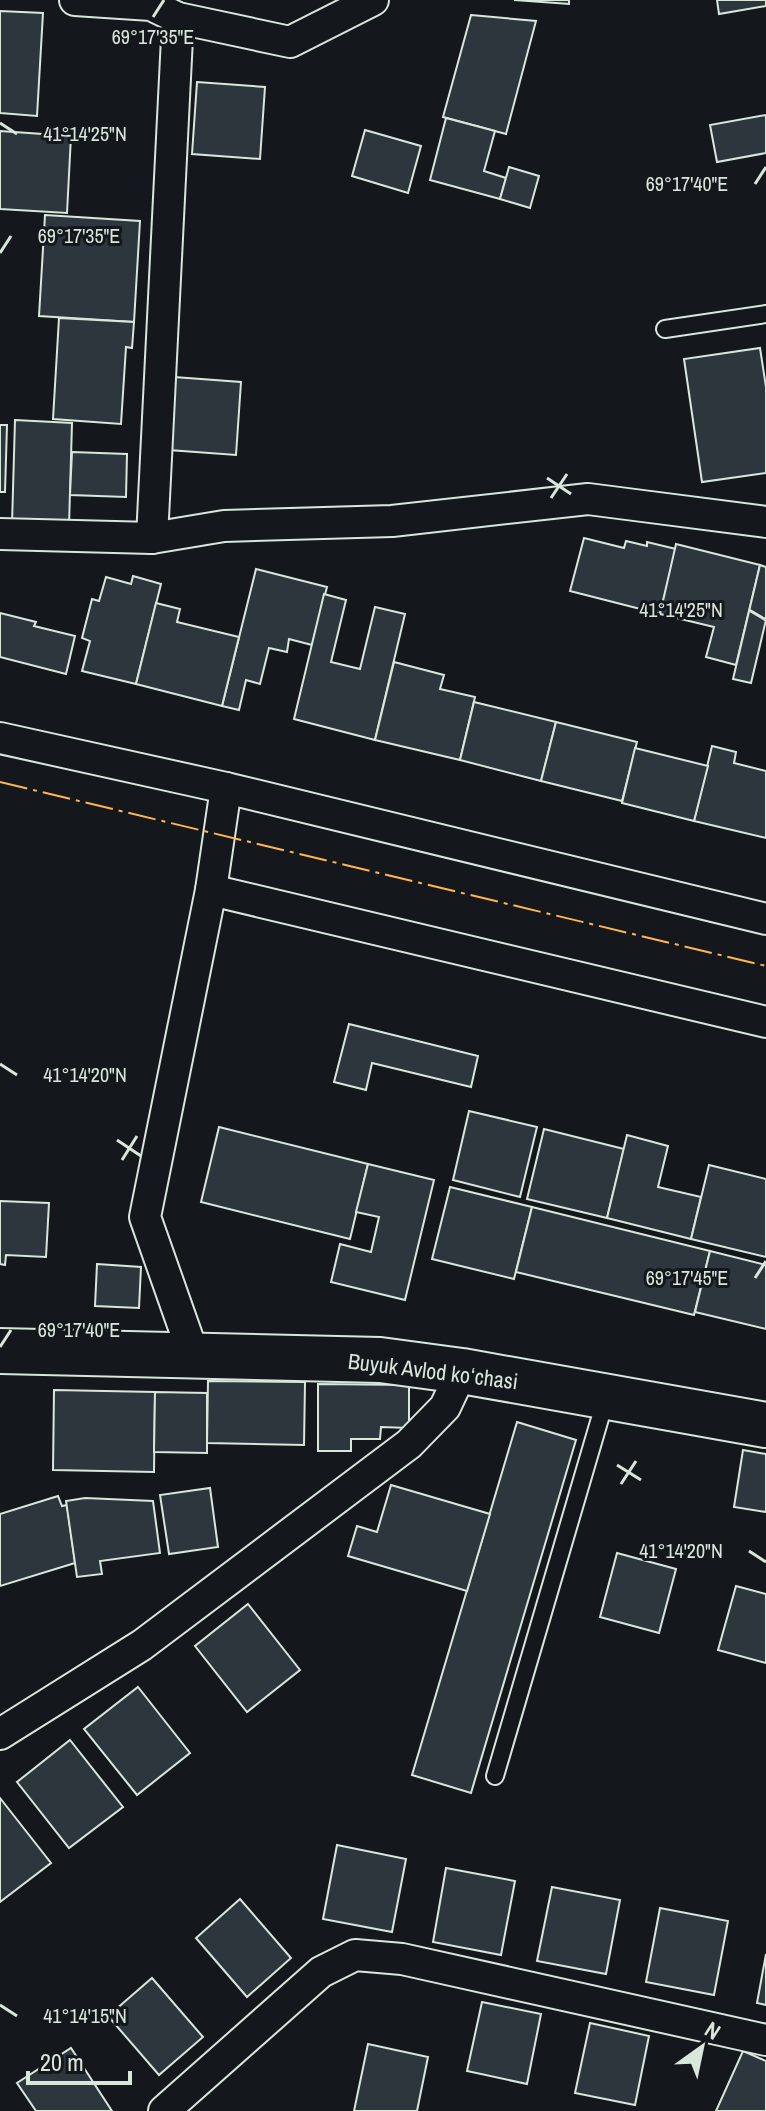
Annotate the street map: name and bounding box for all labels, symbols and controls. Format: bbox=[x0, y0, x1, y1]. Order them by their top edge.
text: 69°17'35"E bbox=[112, 23, 194, 50]
text: 41°14'25"N bbox=[43, 120, 127, 147]
text: 69°17'40"E bbox=[646, 170, 728, 197]
text: 69°17'35"E bbox=[38, 222, 120, 249]
text: 41°14'25"N bbox=[639, 596, 723, 623]
text: 41°14'20"N bbox=[43, 1061, 127, 1088]
text: 69°17'45"E bbox=[646, 1264, 728, 1291]
text: 69°17'40"E bbox=[38, 1316, 120, 1343]
street label: Buyuk Avlod koʻchasi bbox=[346, 1346, 520, 1396]
text: 41°14'20"N bbox=[639, 1537, 723, 1564]
text: 41°14'15"N bbox=[43, 2002, 127, 2029]
north arrow bbox=[662, 2007, 742, 2087]
text: N bbox=[699, 2014, 727, 2046]
scale bar bbox=[28, 2035, 130, 2085]
text: 20 m bbox=[40, 2046, 84, 2078]

